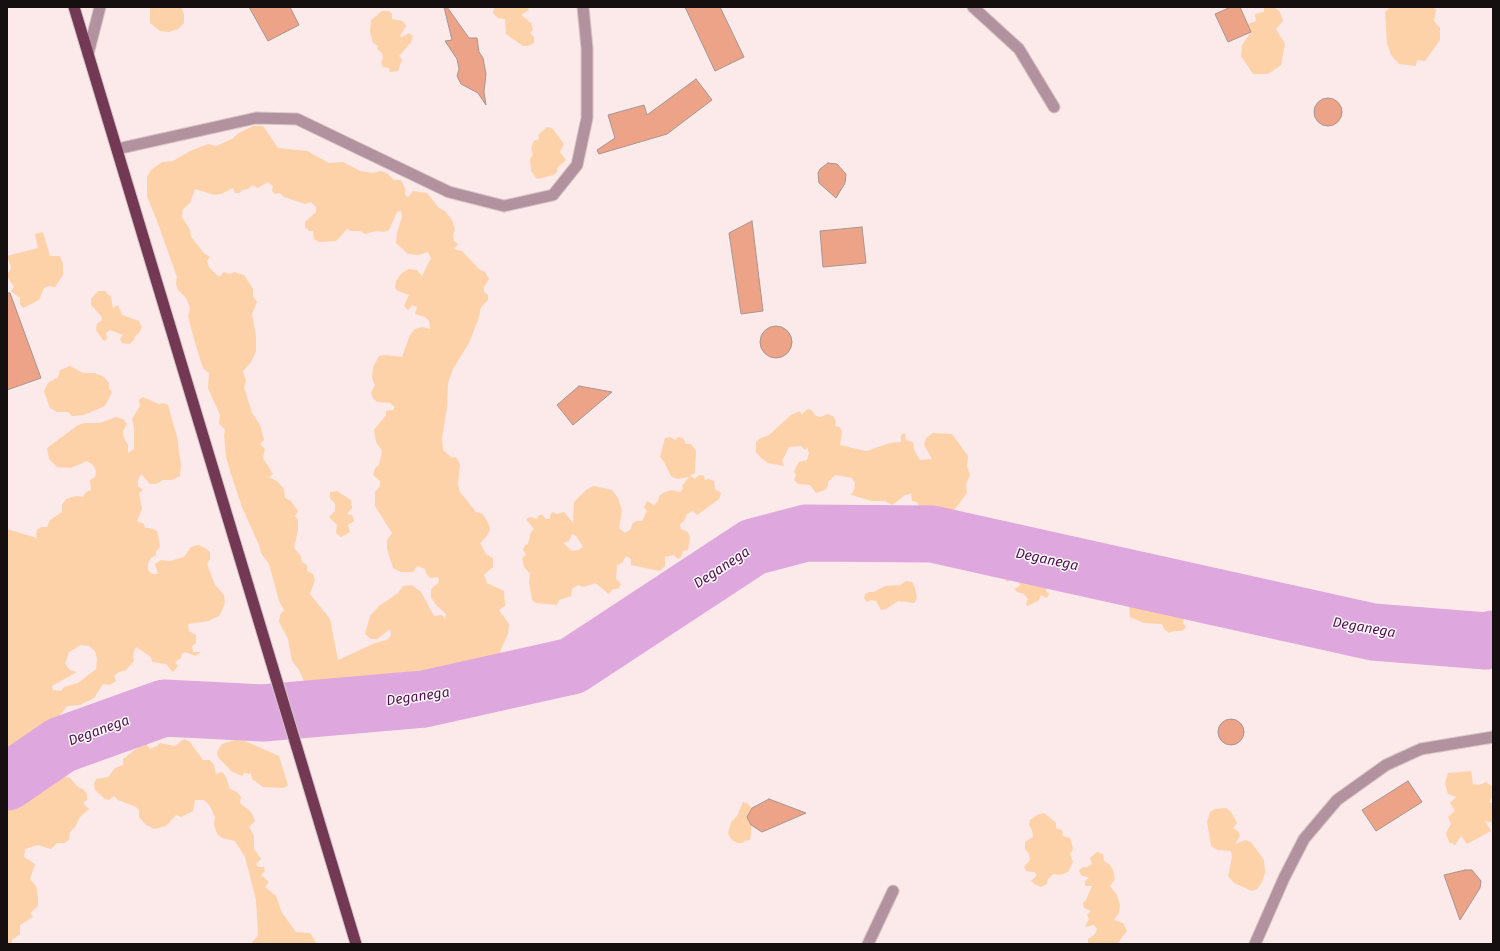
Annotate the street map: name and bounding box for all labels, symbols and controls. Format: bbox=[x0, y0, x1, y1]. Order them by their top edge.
water label: Deganega bbox=[691, 544, 753, 592]
water label: Deganega bbox=[1014, 545, 1080, 575]
water label: Deganega bbox=[1331, 614, 1397, 642]
water label: Deganega bbox=[385, 684, 451, 710]
water label: Deganega bbox=[66, 712, 132, 750]

